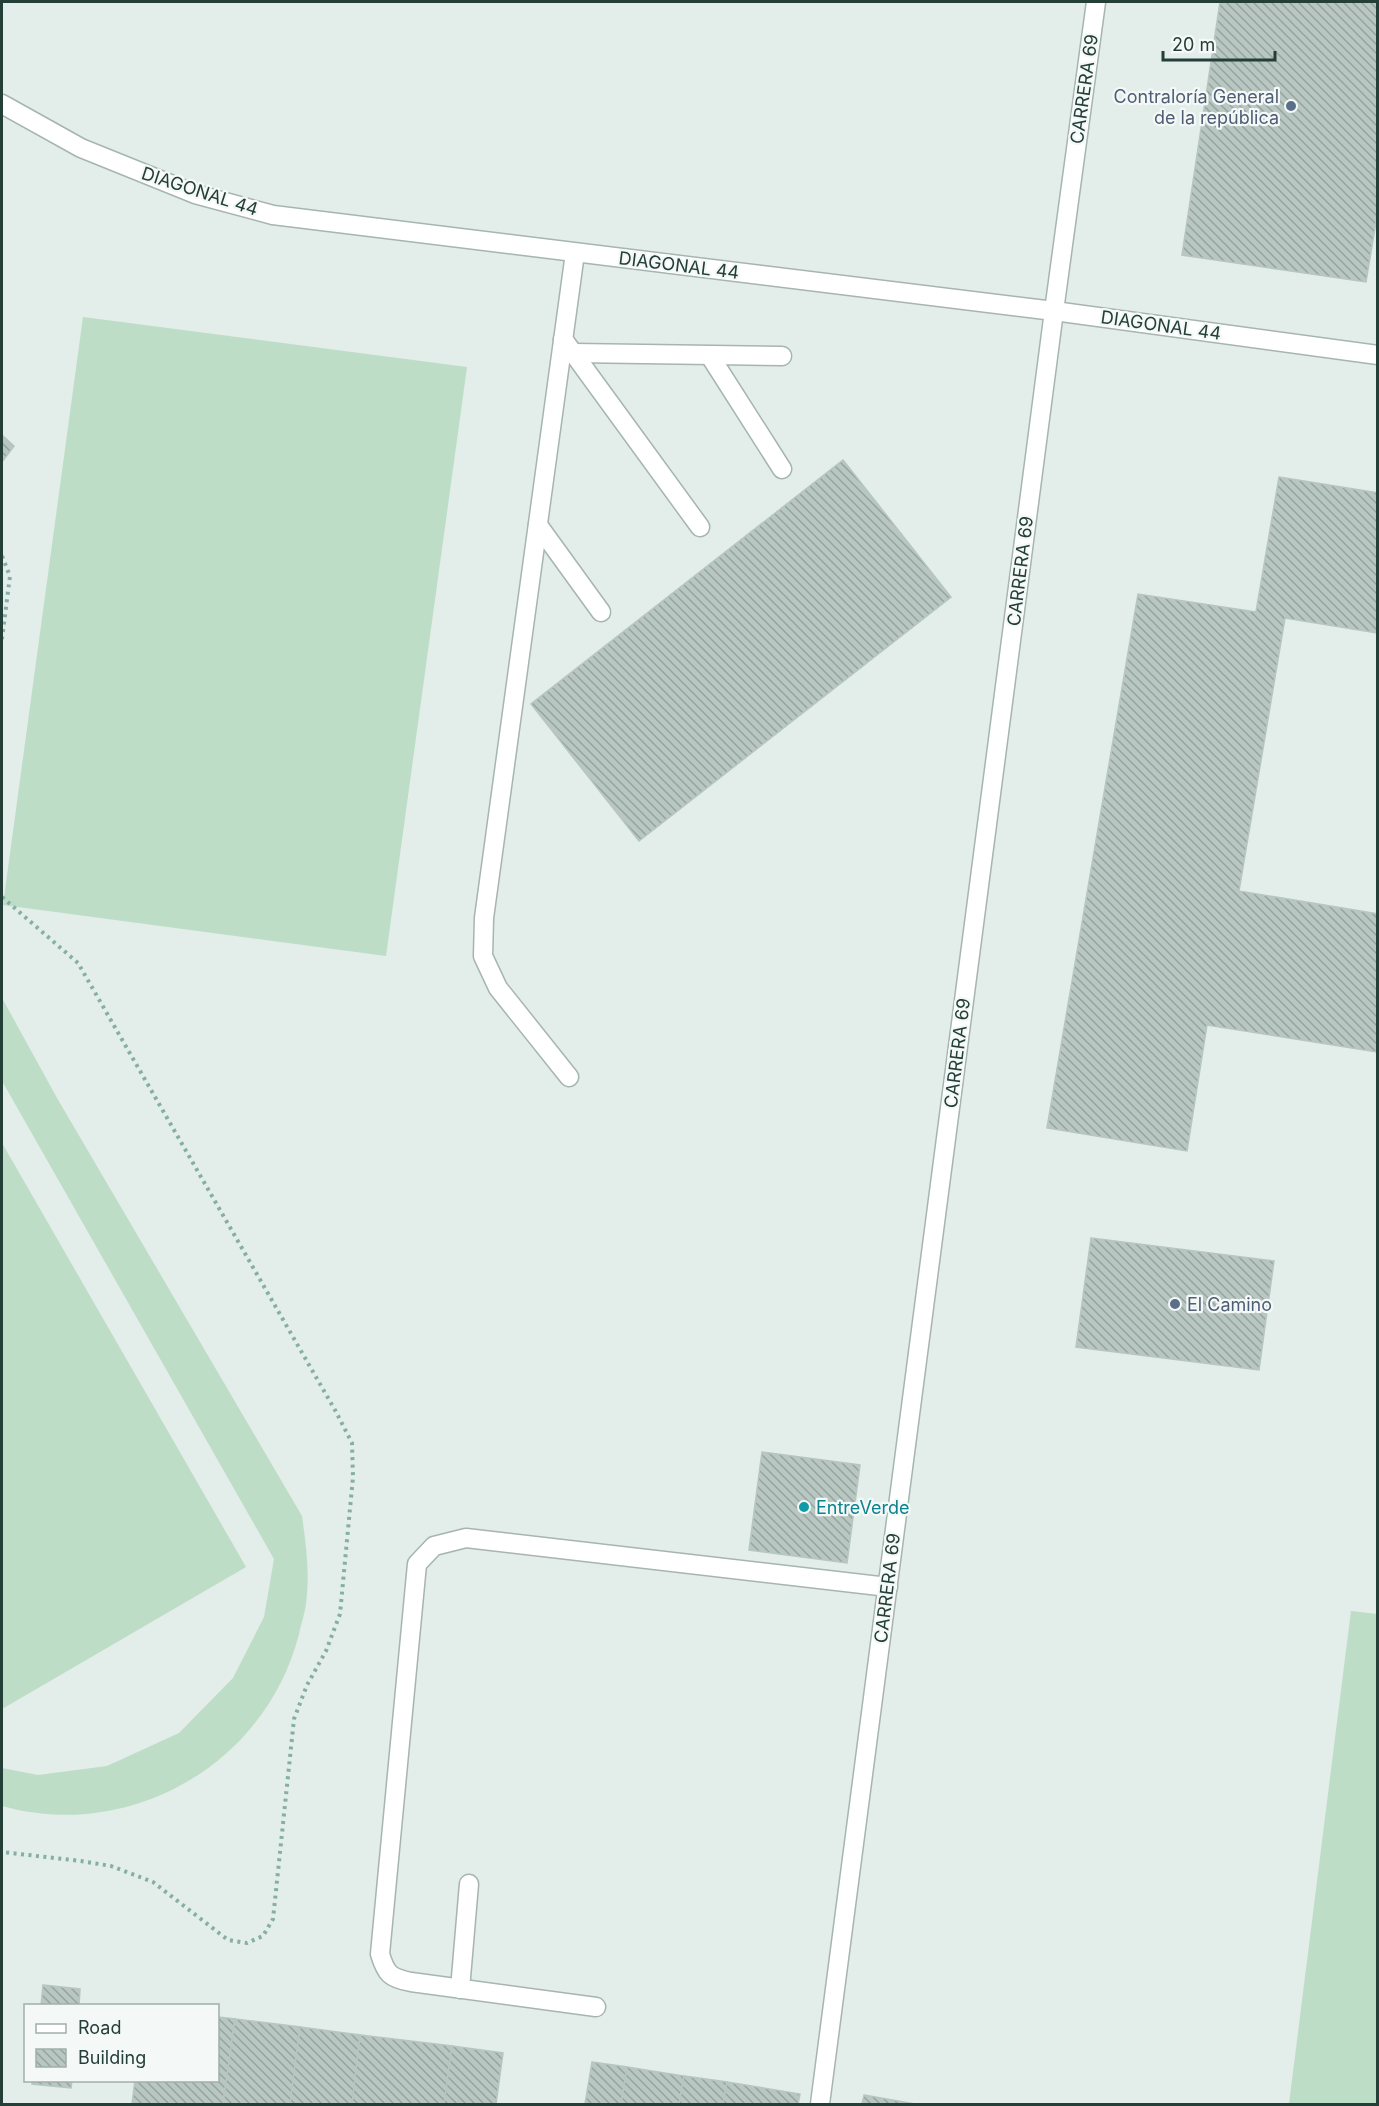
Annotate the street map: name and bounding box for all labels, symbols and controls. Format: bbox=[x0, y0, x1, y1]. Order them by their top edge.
scale bar bbox=[1163, 24, 1276, 62]
street label: CARRERA 69 bbox=[1066, 33, 1102, 145]
text: 20 m bbox=[1172, 34, 1215, 55]
place label: Contraloría General de la república bbox=[1114, 86, 1279, 128]
marker: Contraloría General de la república bbox=[1284, 99, 1298, 113]
street label: DIAGONAL 44 bbox=[139, 162, 261, 220]
street label: DIAGONAL 44 bbox=[618, 247, 740, 283]
street label: DIAGONAL 44 bbox=[1099, 306, 1223, 344]
street label: CARRERA 69 bbox=[1003, 515, 1037, 627]
street label: CARRERA 69 bbox=[940, 997, 974, 1109]
place label: El Camino bbox=[1187, 1294, 1272, 1315]
marker: El Camino bbox=[1168, 1297, 1182, 1311]
place label: EntreVerde bbox=[816, 1497, 909, 1518]
marker: EntreVerde bbox=[797, 1500, 811, 1514]
street label: CARRERA 69 bbox=[870, 1532, 904, 1644]
legend bbox=[24, 2004, 219, 2082]
text: Road bbox=[78, 2017, 121, 2038]
text: Building bbox=[78, 2047, 146, 2068]

